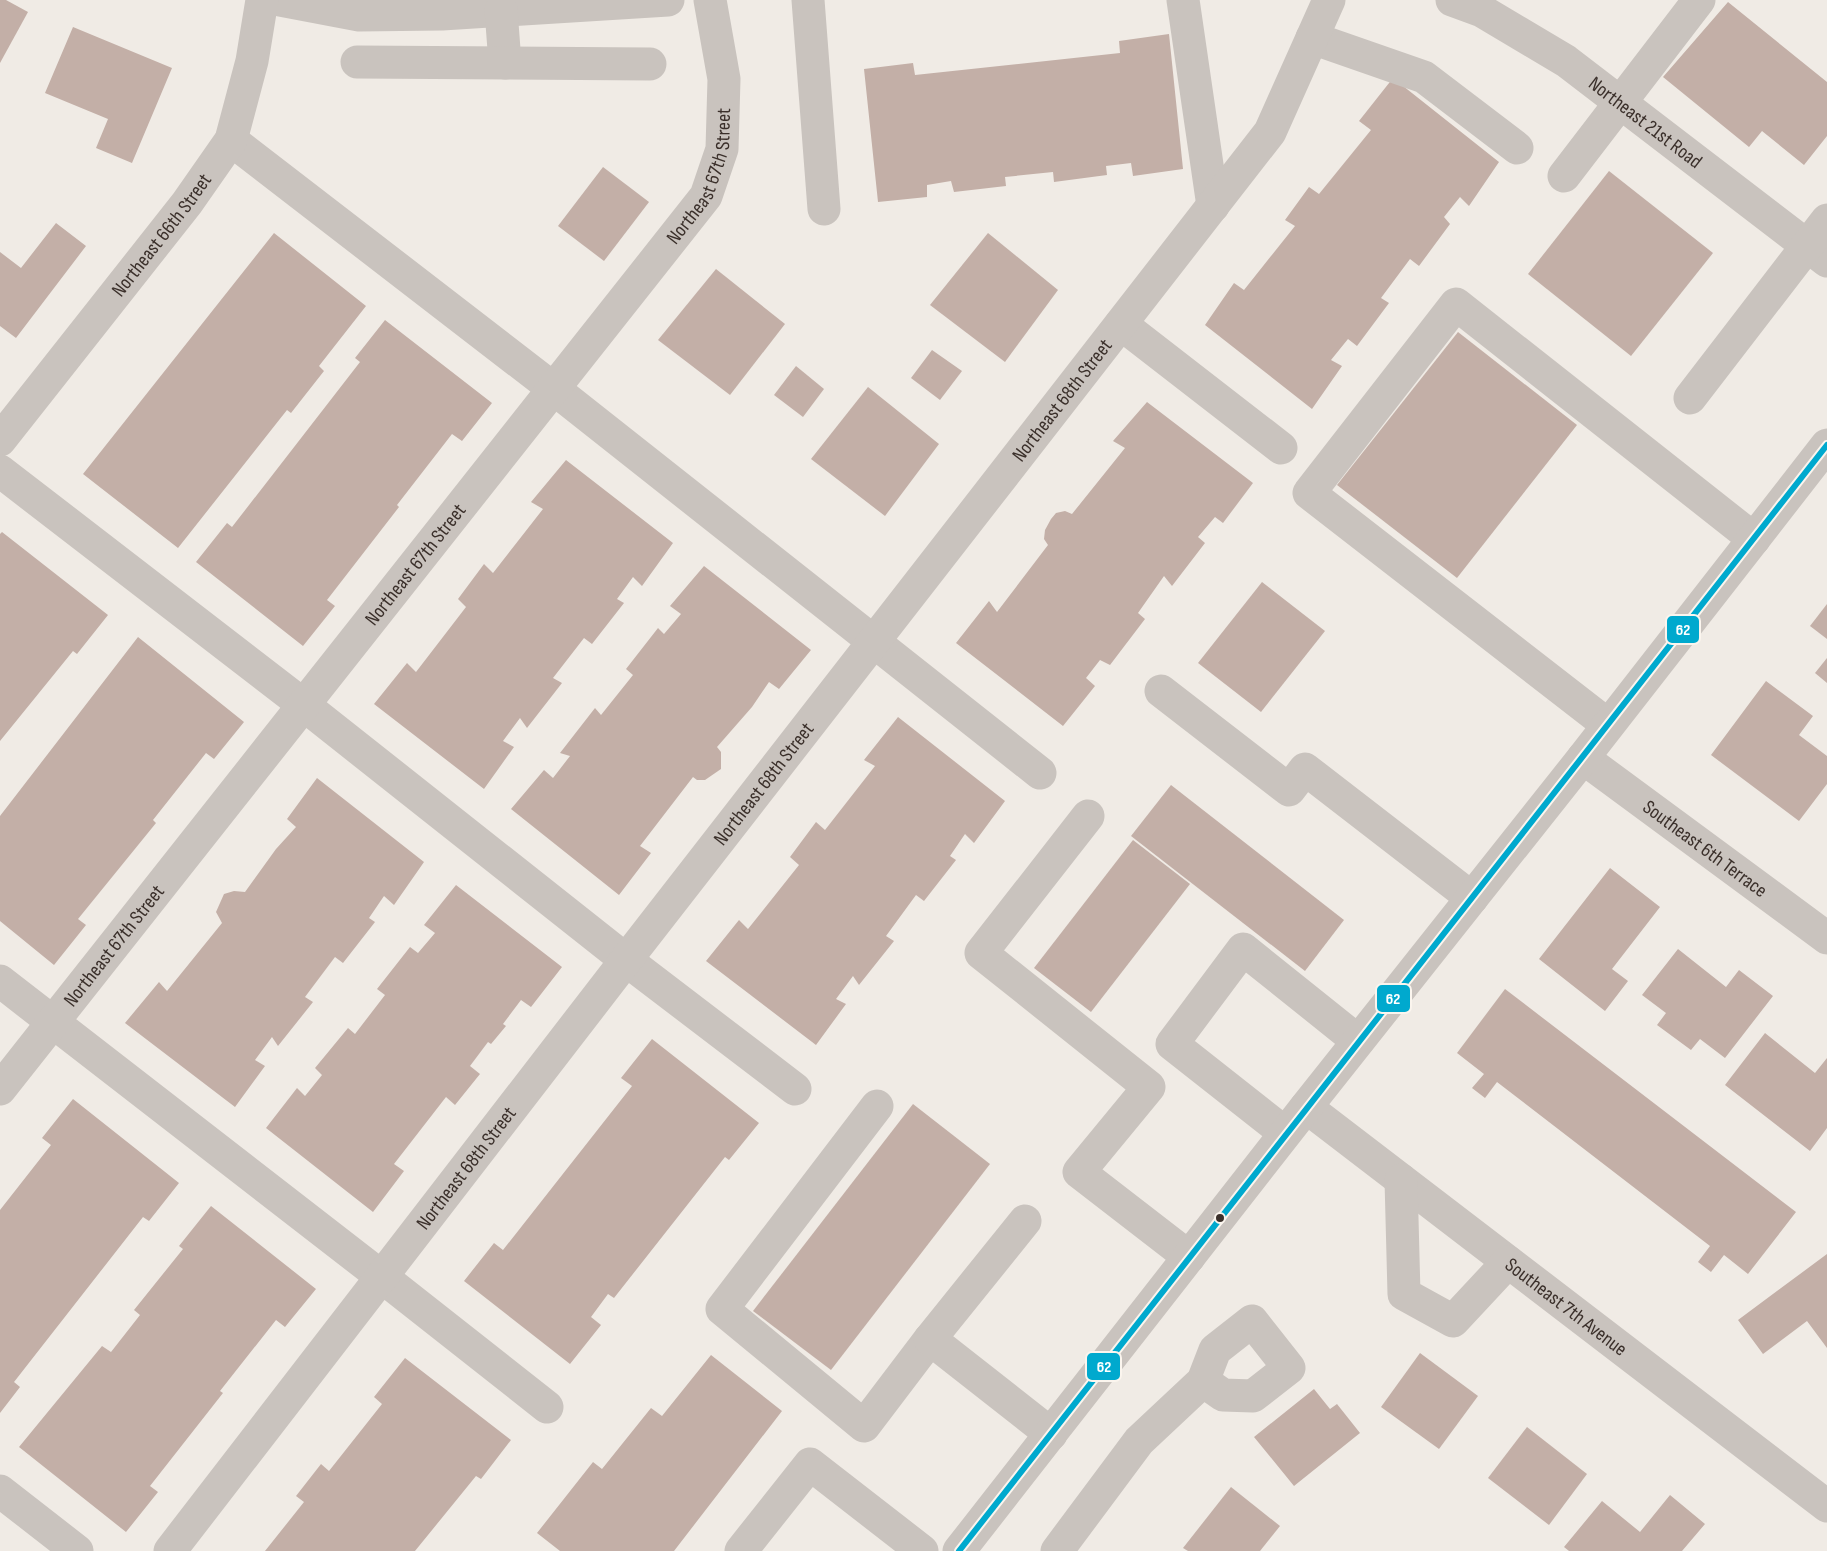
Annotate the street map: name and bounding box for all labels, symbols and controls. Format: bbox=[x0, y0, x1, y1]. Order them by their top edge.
street label: Northeast 21st Road bbox=[1584, 72, 1706, 174]
street label: Northeast 67th Street bbox=[662, 107, 736, 249]
street label: Northeast 66th Street bbox=[107, 169, 217, 302]
street label: Northeast 68th Street bbox=[1007, 334, 1118, 467]
street label: Northeast 67th Street bbox=[360, 499, 471, 630]
line badge: 62 bbox=[1666, 615, 1700, 644]
text: 62 bbox=[1676, 621, 1690, 640]
street label: Northeast 68th Street bbox=[709, 718, 819, 850]
street label: Southeast 6th Terrace bbox=[1638, 795, 1772, 903]
street label: Northeast 67th Street bbox=[59, 880, 170, 1012]
line badge: 62 bbox=[1376, 984, 1411, 1013]
text: 62 bbox=[1386, 990, 1400, 1009]
street label: Northeast 68th Street bbox=[411, 1102, 521, 1235]
unlabelled marker bbox=[1214, 1212, 1226, 1224]
street label: Southeast 7th Avenue bbox=[1500, 1253, 1632, 1361]
line badge: 62 bbox=[1086, 1352, 1121, 1381]
text: 62 bbox=[1097, 1358, 1111, 1377]

